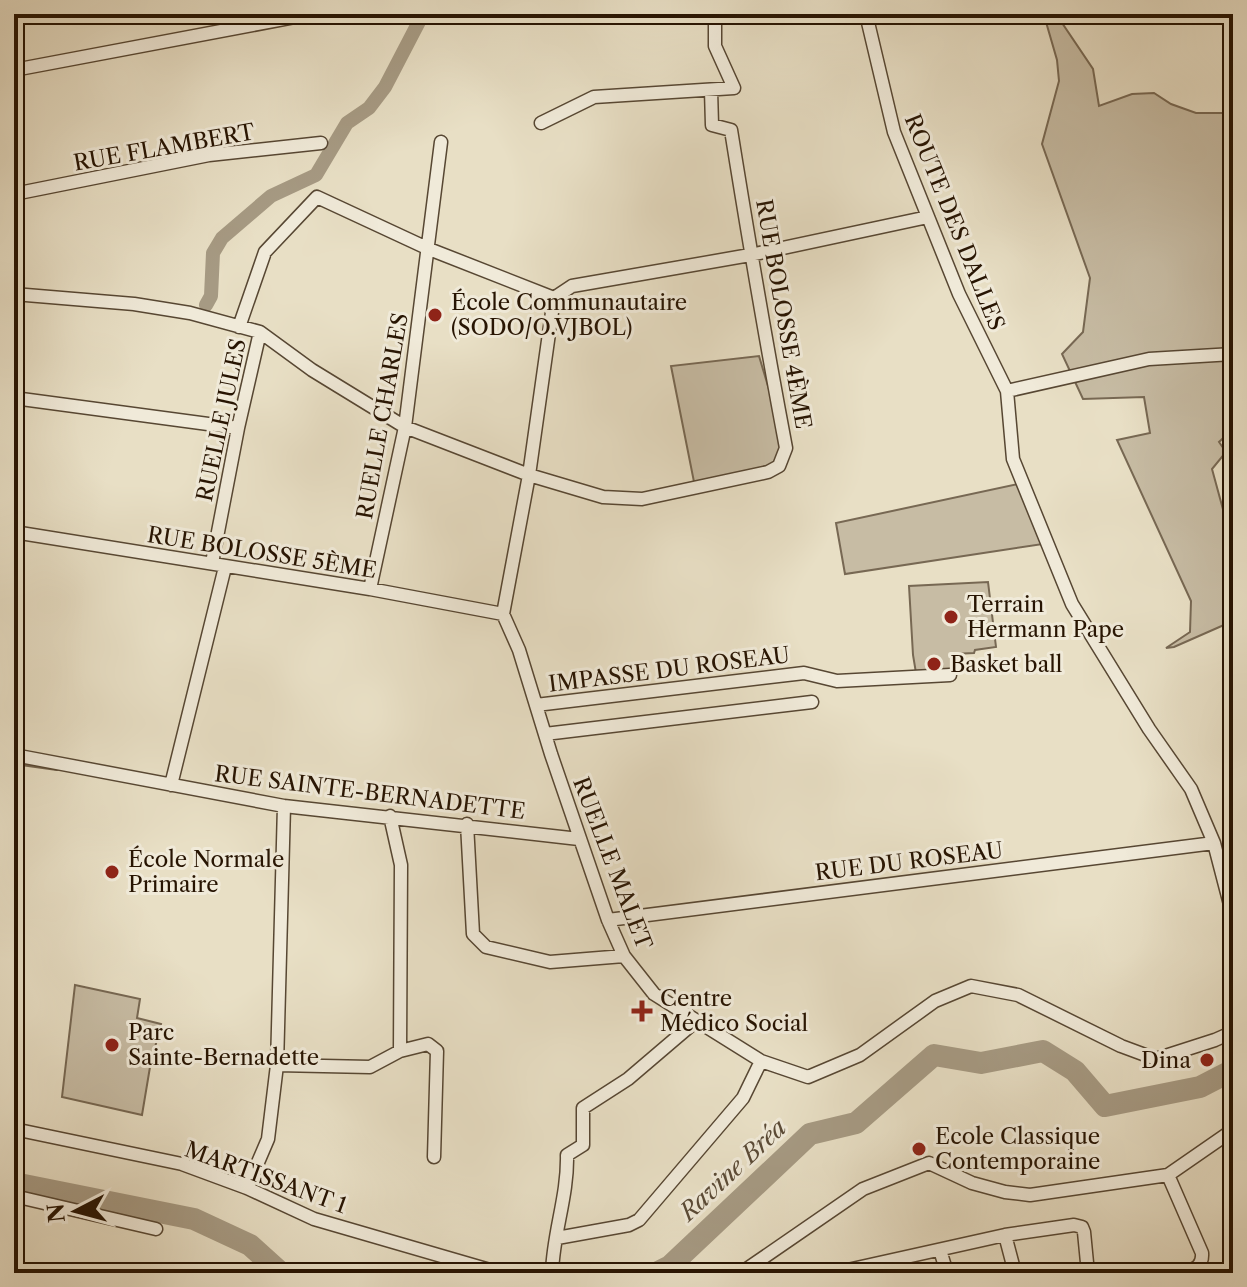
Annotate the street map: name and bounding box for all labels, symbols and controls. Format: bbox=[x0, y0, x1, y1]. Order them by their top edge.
street label: ROUTE DES DALLES bbox=[899, 110, 1010, 334]
street label: RUE FLAMBERT bbox=[71, 118, 257, 177]
street label: RUE BOLOSSE 4ÈME bbox=[750, 197, 818, 431]
place label: École Communautaire (SODO/O.VJBOL) bbox=[451, 288, 687, 341]
marker: École Communautaire (SODO/O.VJBOL) bbox=[426, 306, 444, 324]
street label: RUELLE CHARLES bbox=[351, 311, 414, 521]
street label: RUELLE JULES bbox=[191, 336, 252, 504]
street label: RUE BOLOSSE 5ÈME bbox=[145, 520, 379, 584]
place label: Terrain Hermann Pape bbox=[967, 591, 1124, 643]
marker: Terrain Hermann Pape bbox=[942, 608, 960, 626]
street label: IMPASSE DU ROSEAU bbox=[547, 641, 791, 698]
place label: Basket ball bbox=[950, 651, 1063, 678]
marker: Basket ball bbox=[925, 655, 943, 673]
street label: RUE SAINTE-BERNADETTE bbox=[213, 760, 527, 825]
street label: RUELLE MALET bbox=[567, 773, 658, 954]
street label: RUE DU ROSEAU bbox=[814, 837, 1005, 886]
place label: École Normale Primaire bbox=[128, 845, 284, 898]
marker: École Normale Primaire bbox=[103, 863, 121, 881]
place label: Centre Médico Social bbox=[660, 985, 809, 1037]
marker: Centre Médico Social bbox=[631, 1000, 653, 1022]
place label: Parc Sainte-Bernadette bbox=[128, 1019, 319, 1071]
marker: Parc Sainte-Bernadette bbox=[103, 1036, 121, 1054]
place label: Dina bbox=[1141, 1047, 1191, 1074]
marker: Dina bbox=[1198, 1051, 1216, 1069]
water label: Ravine Bréa bbox=[672, 1113, 792, 1228]
place label: Ecole Classique Contemporaine bbox=[935, 1123, 1100, 1175]
street label: MARTISSANT 1 bbox=[181, 1136, 351, 1219]
marker: Ecole Classique Contemporaine bbox=[910, 1140, 928, 1158]
north arrow bbox=[36, 1171, 116, 1251]
text: N bbox=[42, 1202, 71, 1224]

